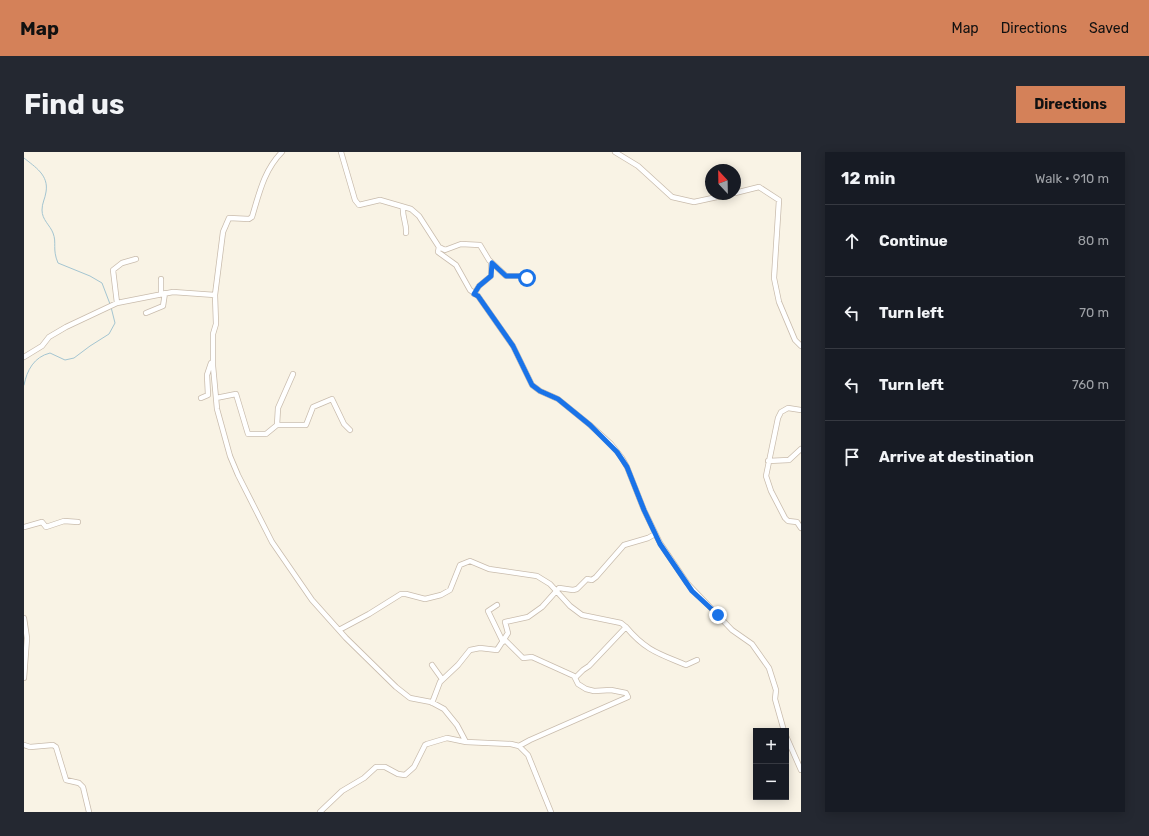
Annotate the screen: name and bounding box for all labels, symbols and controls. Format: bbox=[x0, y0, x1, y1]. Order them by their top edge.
text: Map bbox=[20, 17, 59, 40]
text: Map bbox=[952, 20, 979, 37]
text: Directions bbox=[1001, 20, 1067, 37]
text: Saved bbox=[1089, 20, 1129, 37]
button: Directions bbox=[1016, 86, 1125, 123]
text: Find us bbox=[24, 88, 124, 121]
north arrow bbox=[705, 164, 741, 200]
text: 12 min bbox=[841, 168, 896, 188]
text: Walk · 910 m bbox=[1035, 171, 1109, 186]
icon: ahead bbox=[841, 230, 863, 252]
text: Continue bbox=[879, 232, 948, 250]
text: 80 m bbox=[1078, 233, 1109, 248]
route start bbox=[518, 269, 536, 287]
icon: left bbox=[841, 302, 863, 324]
text: Turn left bbox=[879, 304, 944, 322]
text: 70 m bbox=[1079, 305, 1109, 320]
icon: left bbox=[841, 374, 863, 396]
text: Turn left bbox=[879, 376, 944, 394]
text: 760 m bbox=[1072, 377, 1109, 392]
icon: arrive bbox=[841, 446, 863, 468]
text: Arrive at destination bbox=[879, 448, 1034, 466]
route end bbox=[709, 606, 727, 624]
map controls bbox=[753, 728, 789, 800]
button: + bbox=[753, 728, 789, 764]
button: − bbox=[753, 764, 789, 800]

